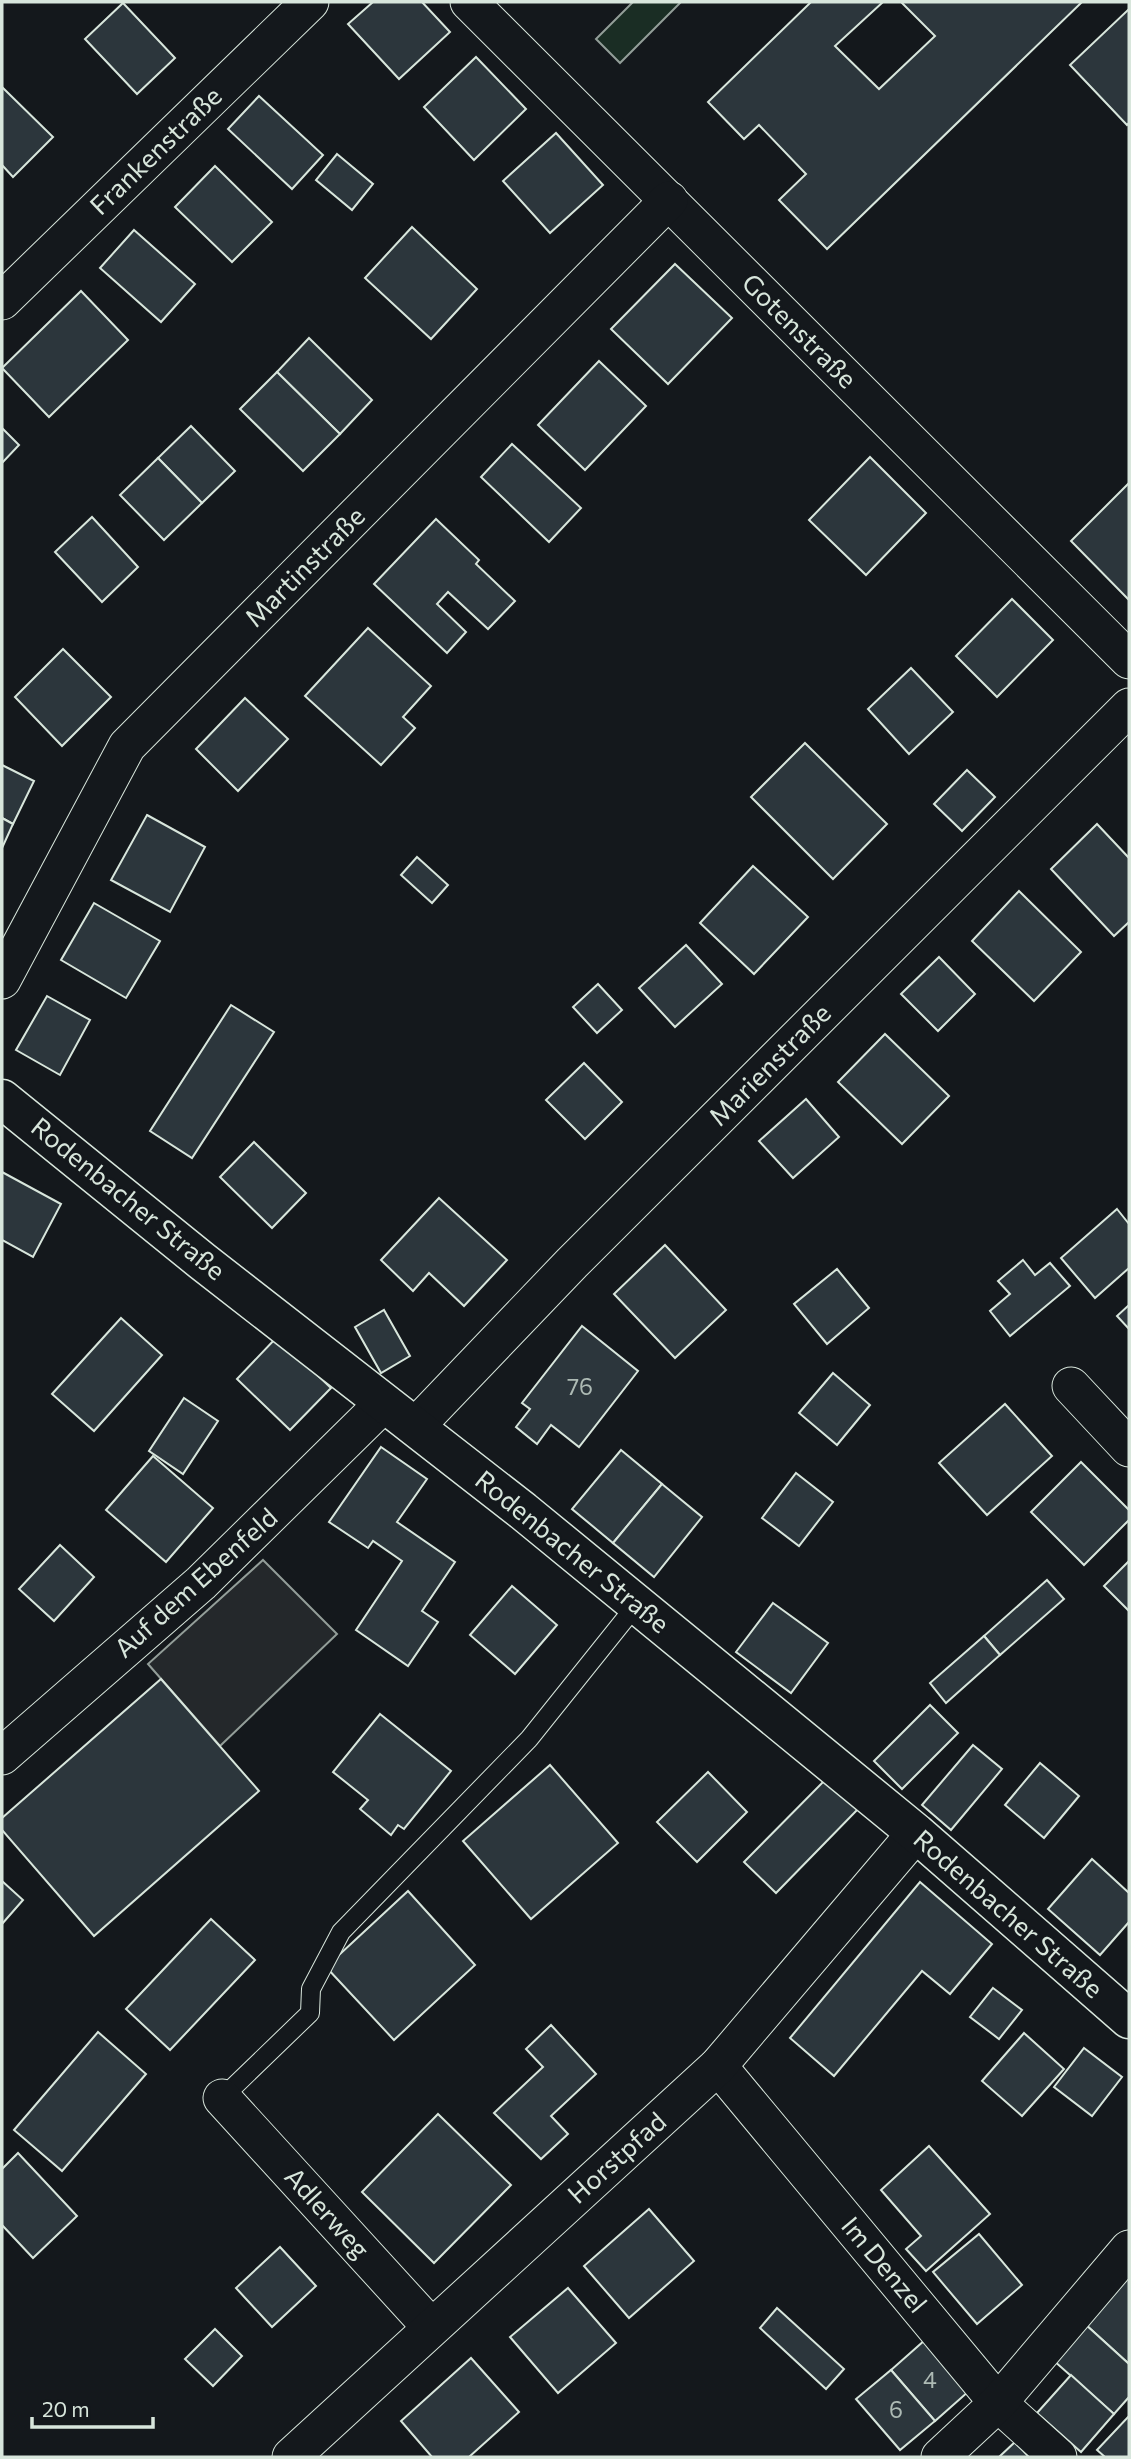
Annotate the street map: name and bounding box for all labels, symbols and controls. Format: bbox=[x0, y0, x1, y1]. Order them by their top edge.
street label: Frankenstraße bbox=[83, 79, 227, 220]
street label: Gotenstraße bbox=[736, 266, 864, 394]
street label: Martinstraße bbox=[238, 500, 370, 632]
street label: Marienstraße bbox=[702, 997, 836, 1131]
street label: Rodenbacher Straße bbox=[26, 1110, 232, 1286]
house number: 76 bbox=[567, 1372, 593, 1400]
street label: Rodenbacher Straße bbox=[470, 1463, 676, 1639]
street label: Auf dem Ebenfeld bbox=[107, 1501, 283, 1663]
street label: Rodenbacher Straße bbox=[908, 1822, 1110, 2003]
street label: Horstpfad bbox=[561, 2105, 671, 2209]
street label: Adlerweg bbox=[279, 2160, 377, 2264]
street label: Im Denzel bbox=[836, 2210, 934, 2318]
house number: 4 bbox=[923, 2365, 937, 2393]
scale bar bbox=[32, 2386, 152, 2430]
house number: 6 bbox=[889, 2395, 903, 2423]
text: 20 m bbox=[42, 2396, 90, 2421]

